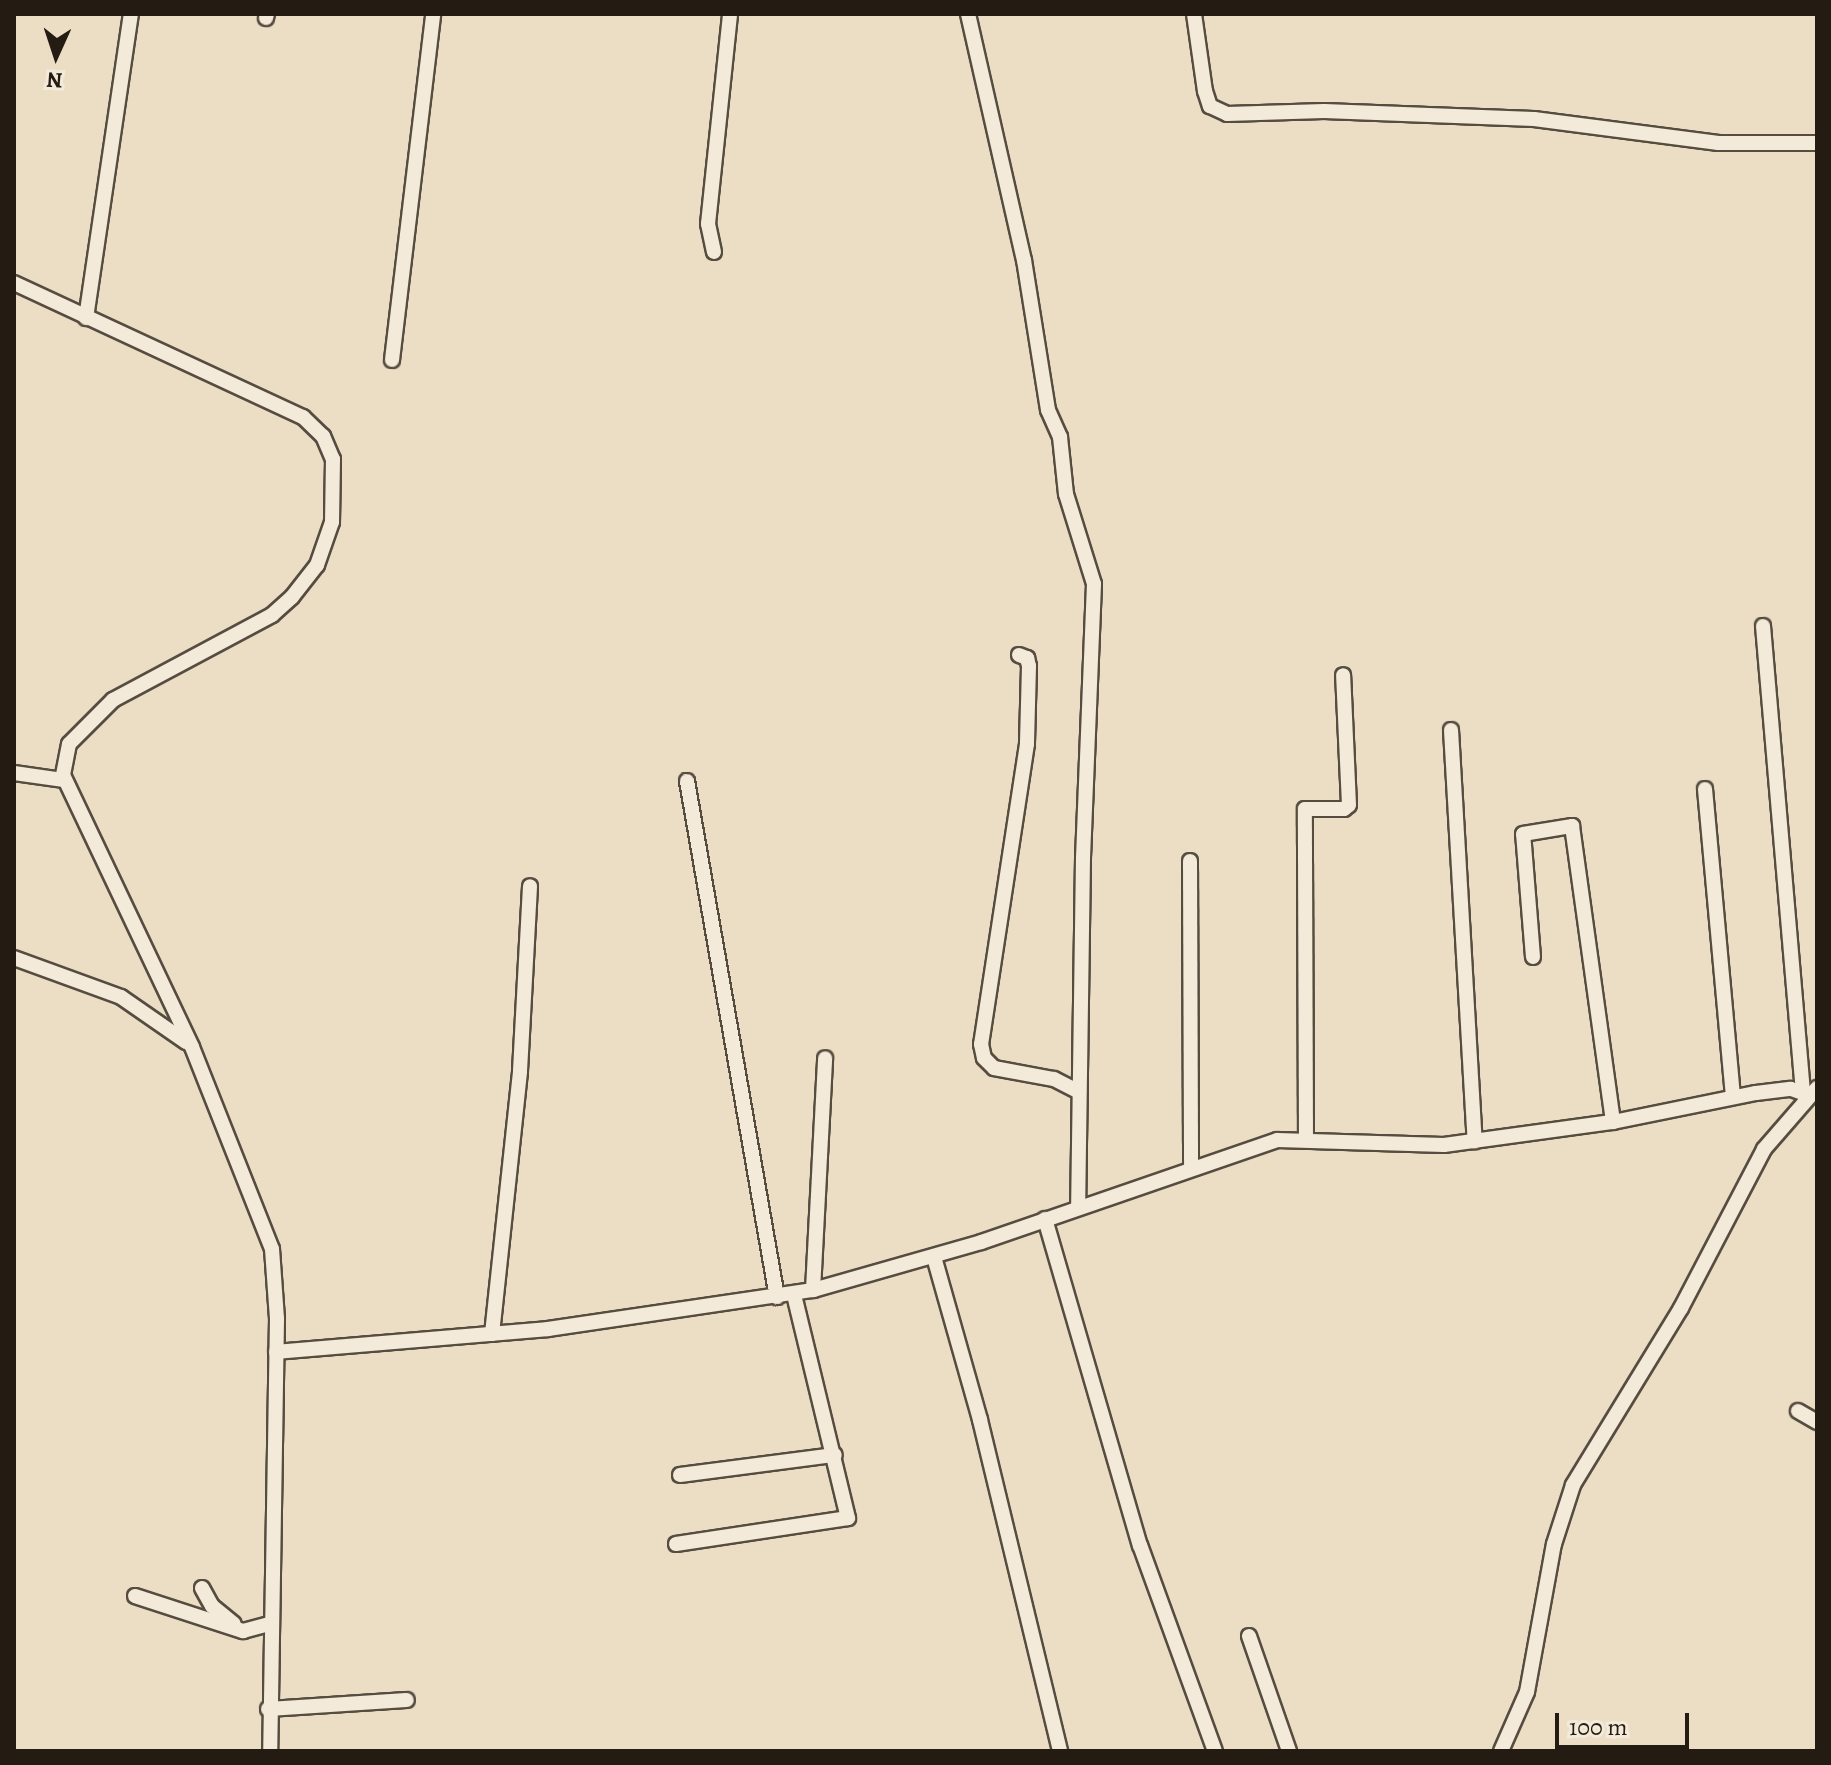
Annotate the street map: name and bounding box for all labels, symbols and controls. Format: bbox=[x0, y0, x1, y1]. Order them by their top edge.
north arrow bbox=[16, 16, 96, 96]
text: N bbox=[46, 65, 64, 95]
scale bar bbox=[1559, 1697, 1693, 1747]
text: 100 m bbox=[1569, 1711, 1628, 1743]

